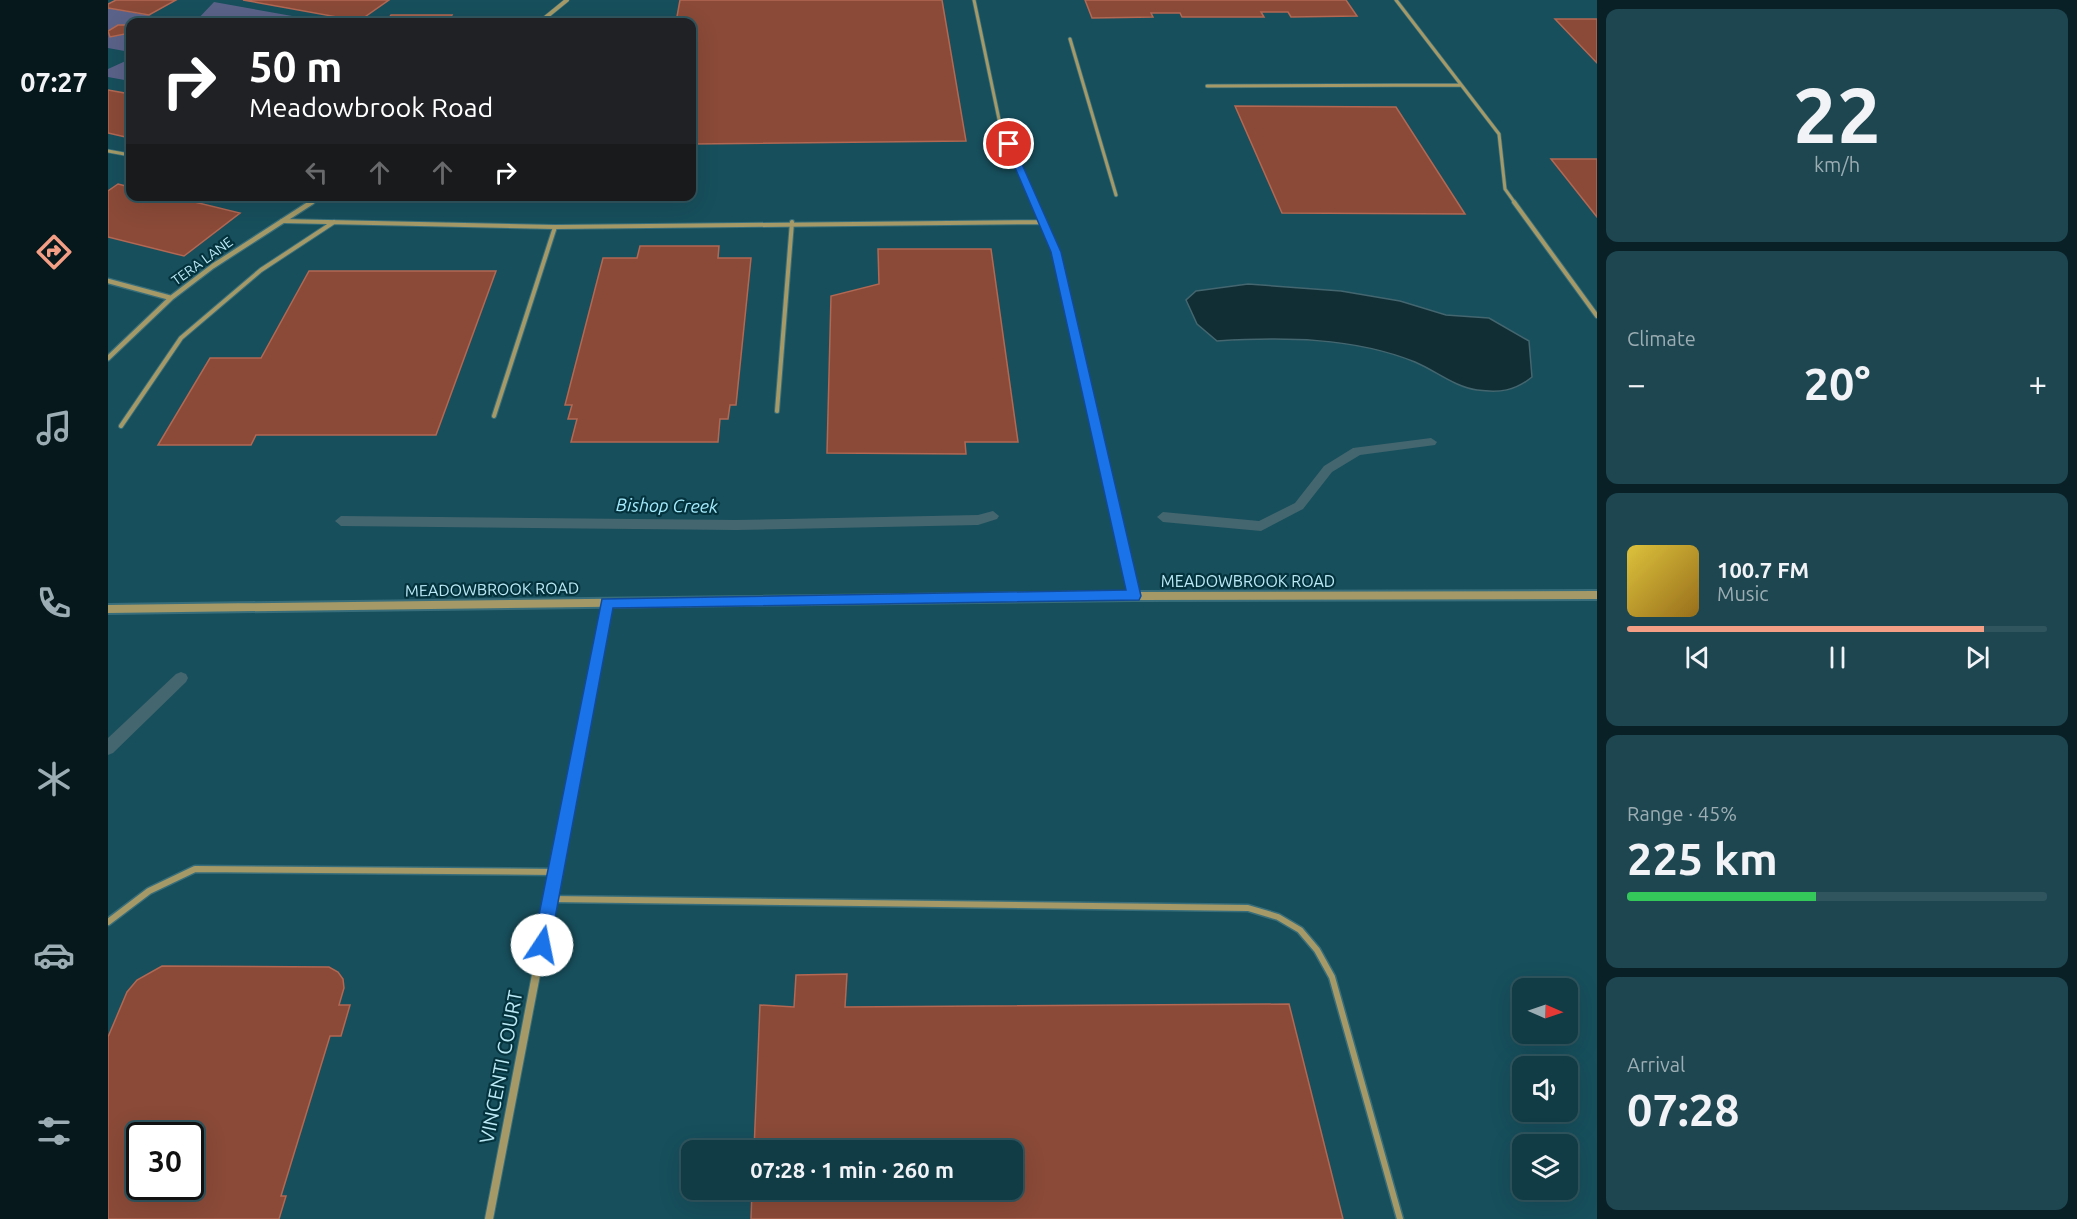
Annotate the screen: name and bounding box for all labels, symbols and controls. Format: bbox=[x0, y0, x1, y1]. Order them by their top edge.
icon: right bbox=[150, 42, 228, 120]
text: 50 m bbox=[249, 43, 343, 90]
text: 07:27 bbox=[20, 67, 88, 97]
text: 22 bbox=[1793, 70, 1881, 158]
text: Meadowbrook Road bbox=[249, 92, 493, 122]
pin bbox=[983, 118, 1034, 169]
icon: arrive bbox=[992, 127, 1025, 160]
text: km/h bbox=[1814, 153, 1860, 176]
icon: left bbox=[300, 156, 333, 189]
icon: ahead bbox=[363, 156, 396, 189]
icon: ahead bbox=[426, 156, 459, 189]
icon: right bbox=[489, 156, 522, 189]
icon: directions bbox=[33, 231, 75, 273]
street label: TERA LANE bbox=[168, 233, 236, 288]
text: Climate bbox=[1627, 327, 1696, 350]
text: 20° bbox=[1804, 358, 1870, 409]
text: − bbox=[1627, 365, 1646, 402]
text: + bbox=[2028, 365, 2047, 402]
icon: music bbox=[33, 407, 75, 449]
water label: Bishop Creek bbox=[616, 494, 719, 516]
text: 100.7 FM bbox=[1717, 557, 1809, 582]
street label: MEADOWBROOK ROAD bbox=[1161, 572, 1335, 590]
street label: MEADOWBROOK ROAD bbox=[405, 578, 579, 600]
icon: phone bbox=[33, 582, 75, 624]
text: Music bbox=[1717, 582, 1769, 605]
icon: previous bbox=[1681, 641, 1714, 674]
icon: pause bbox=[1821, 641, 1854, 674]
icon: next bbox=[1961, 641, 1994, 674]
icon: climate bbox=[33, 758, 75, 800]
text: Range · 45% bbox=[1627, 802, 1737, 825]
text: 225 km bbox=[1627, 833, 1778, 884]
position arrow bbox=[510, 913, 574, 977]
icon: car bbox=[33, 934, 75, 976]
north arrow bbox=[1512, 978, 1578, 1044]
map controls bbox=[1512, 978, 1578, 1200]
street label: VINCENTI COURT bbox=[474, 988, 527, 1145]
text: Arrival bbox=[1627, 1053, 1685, 1076]
button: sound bbox=[1512, 1056, 1578, 1122]
text: 07:28 bbox=[1627, 1084, 1740, 1135]
icon: filters bbox=[33, 1110, 75, 1152]
speed limit sign: 30 bbox=[126, 1122, 204, 1200]
button: layers bbox=[1512, 1134, 1578, 1200]
text: 07:28 · 1 min · 260 m bbox=[750, 1157, 954, 1182]

